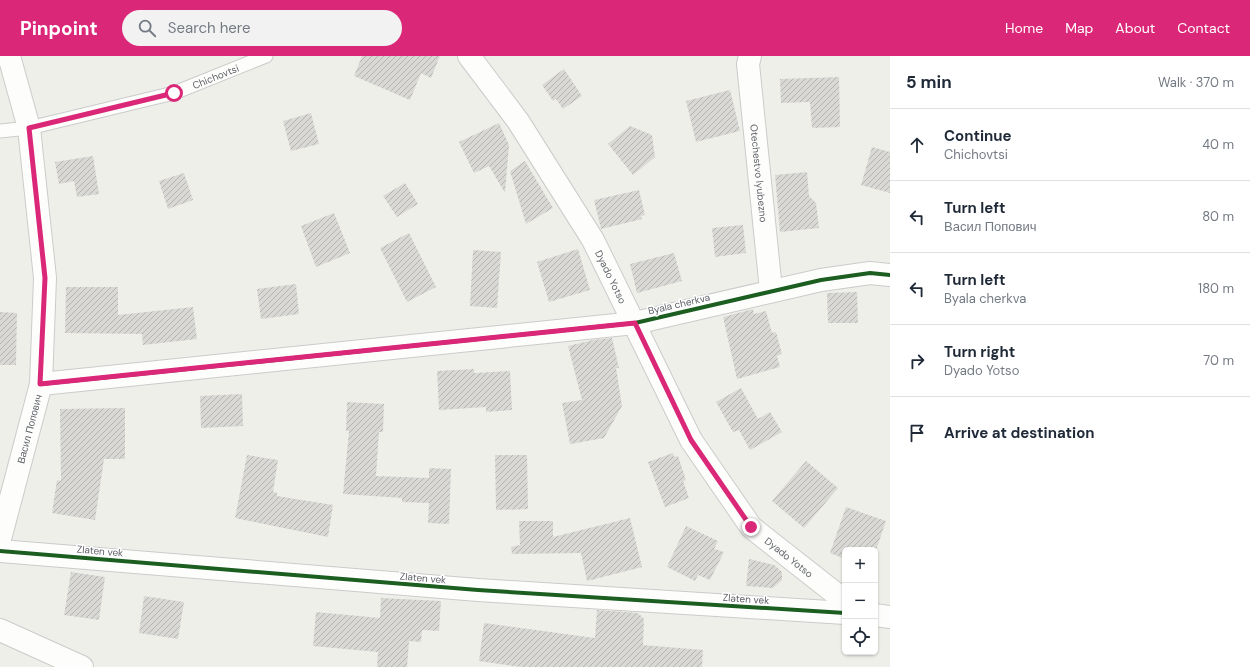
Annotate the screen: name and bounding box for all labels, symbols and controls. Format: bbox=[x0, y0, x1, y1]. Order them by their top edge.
search box bbox=[122, 10, 402, 46]
text: Pinpoint bbox=[20, 16, 98, 41]
icon: search bbox=[136, 17, 158, 39]
text: Search here bbox=[168, 18, 251, 38]
text: Home bbox=[1005, 19, 1043, 37]
text: Map bbox=[1065, 19, 1093, 37]
text: About bbox=[1115, 19, 1155, 37]
text: Contact bbox=[1177, 19, 1230, 37]
street label: Chichovtsi bbox=[190, 61, 241, 92]
text: 5 min bbox=[906, 71, 952, 93]
text: Walk · 370 m bbox=[1158, 74, 1234, 91]
route start bbox=[165, 84, 183, 102]
street label: Otechestvo lyubezno bbox=[748, 124, 771, 223]
text: Continue bbox=[944, 126, 1012, 146]
icon: ahead bbox=[906, 134, 928, 156]
text: 40 m bbox=[1202, 136, 1234, 153]
text: Chichovtsi bbox=[944, 146, 1008, 163]
text: Turn left bbox=[944, 198, 1005, 218]
icon: left bbox=[906, 206, 928, 228]
text: 80 m bbox=[1202, 208, 1234, 225]
text: Васил Попович bbox=[944, 218, 1037, 235]
street label: Dyado Yotso bbox=[592, 248, 630, 306]
text: Turn left bbox=[944, 270, 1005, 290]
icon: left bbox=[906, 278, 928, 300]
text: 180 m bbox=[1198, 280, 1234, 297]
text: Byala cherkva bbox=[944, 290, 1026, 307]
street label: Byala cherkva bbox=[647, 291, 711, 317]
text: Turn right bbox=[944, 342, 1015, 362]
icon: right bbox=[906, 350, 928, 372]
text: 70 m bbox=[1203, 352, 1234, 369]
text: Dyado Yotso bbox=[944, 362, 1019, 379]
street label: Васил Попович bbox=[14, 393, 45, 465]
icon: arrive bbox=[906, 422, 928, 444]
text: Arrive at destination bbox=[944, 423, 1095, 443]
route end bbox=[742, 518, 760, 536]
street label: Dyado Yotso bbox=[762, 534, 816, 580]
street label: Zlaten vek bbox=[76, 542, 124, 560]
map controls bbox=[842, 547, 878, 655]
button: + bbox=[842, 547, 878, 583]
street label: Zlaten vek bbox=[399, 569, 447, 587]
button: − bbox=[842, 583, 878, 619]
street label: Zlaten vek bbox=[722, 591, 770, 607]
button: locate bbox=[842, 619, 878, 655]

